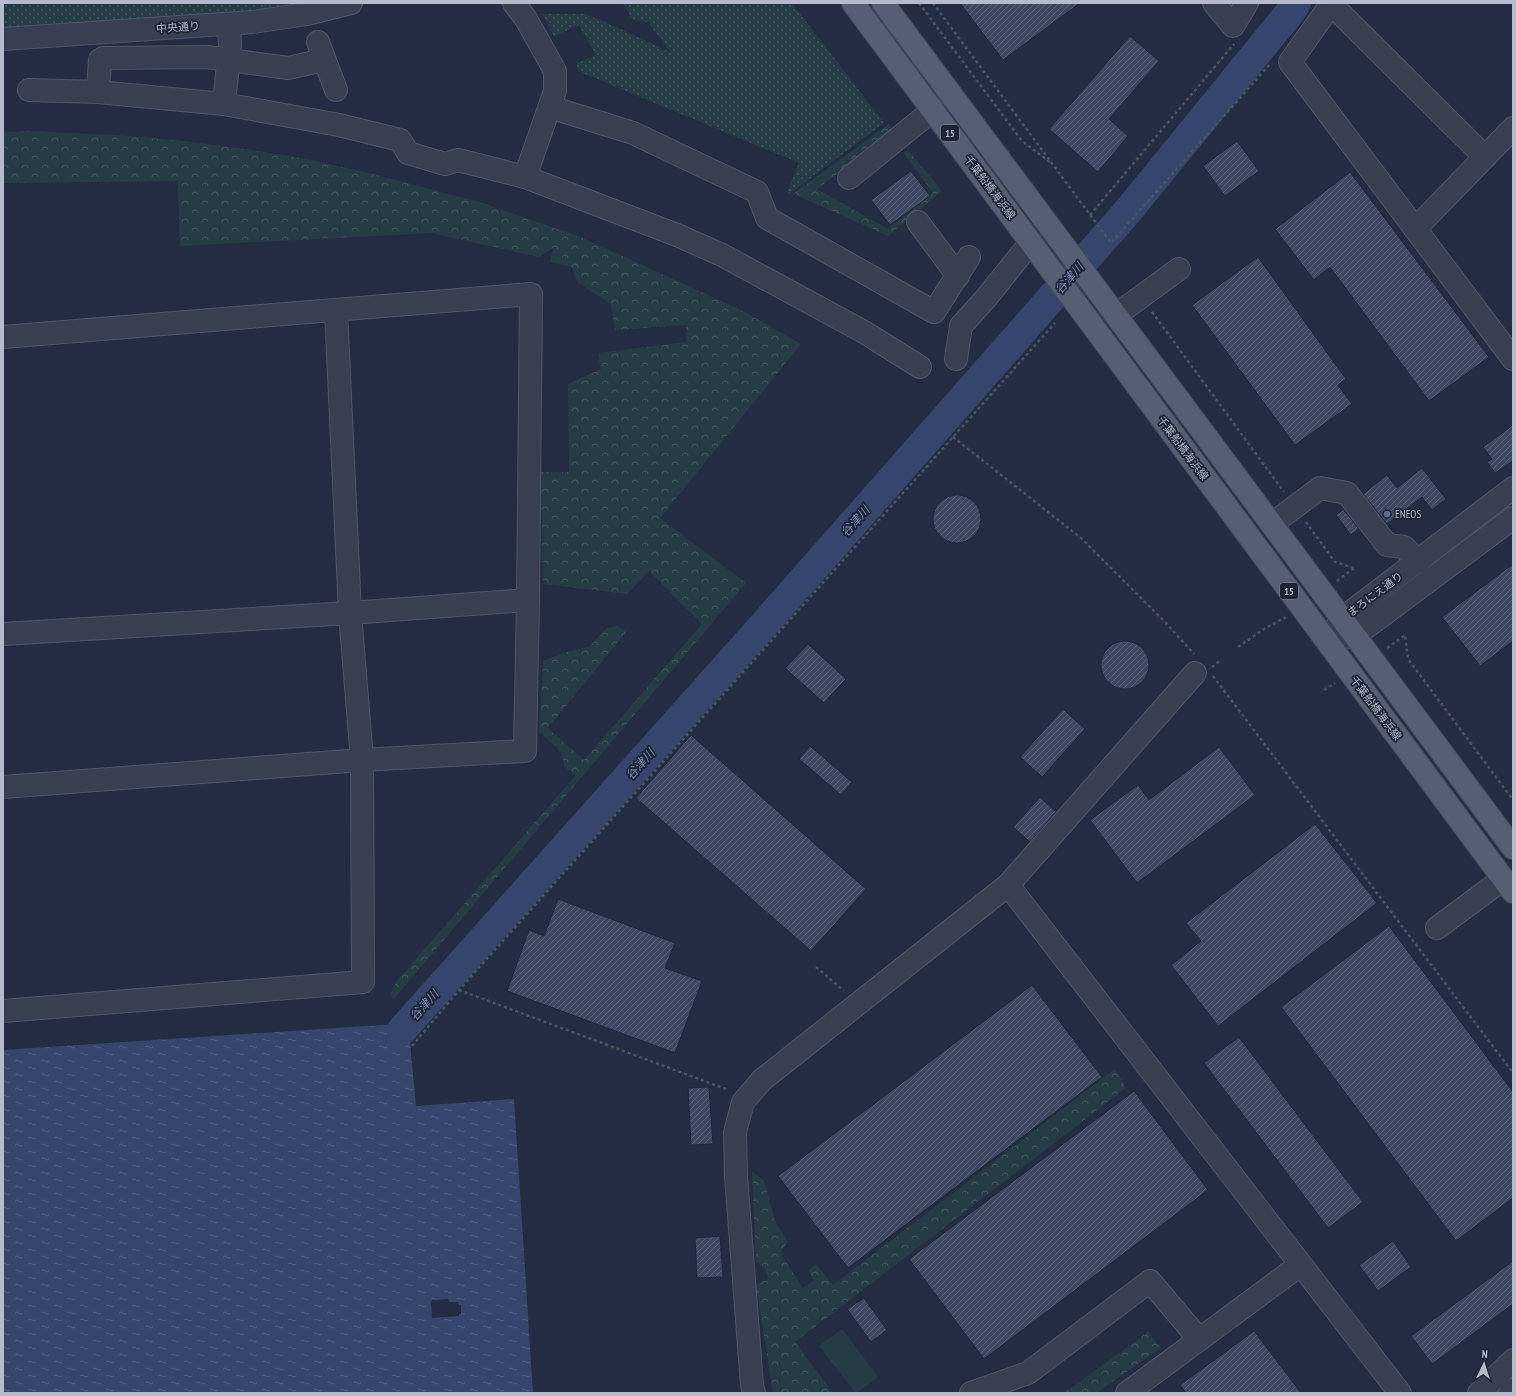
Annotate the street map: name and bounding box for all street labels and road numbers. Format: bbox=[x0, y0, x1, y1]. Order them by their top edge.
street label: 中央通り bbox=[156, 18, 200, 36]
road number: 15 bbox=[941, 125, 959, 141]
street label: 千葉船橋海浜線 bbox=[961, 152, 1019, 222]
street label: 千葉船橋海浜線 bbox=[1154, 413, 1212, 483]
street label: まろにえ通り bbox=[1344, 569, 1406, 619]
road number: 15 bbox=[1280, 583, 1298, 599]
street label: 千葉船橋海浜線 bbox=[1347, 673, 1405, 743]

